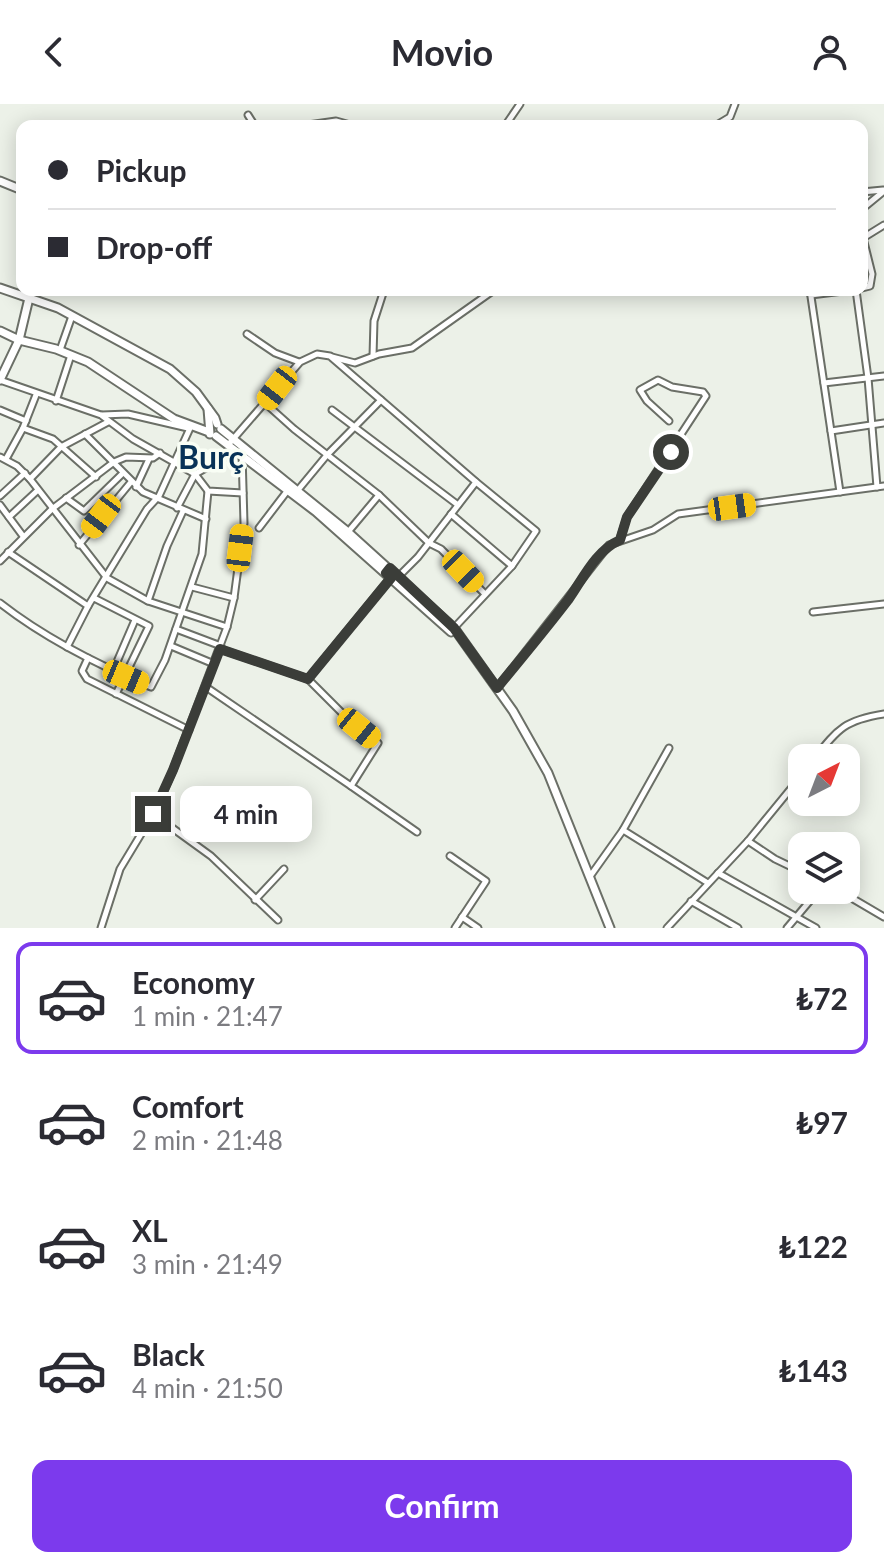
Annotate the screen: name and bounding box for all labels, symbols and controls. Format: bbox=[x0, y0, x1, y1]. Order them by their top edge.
icon: back bbox=[32, 30, 76, 74]
text: Movio bbox=[391, 30, 493, 74]
icon: person bbox=[808, 30, 852, 74]
text: Pickup bbox=[96, 152, 187, 188]
text: Drop-off bbox=[96, 229, 212, 265]
car bbox=[253, 362, 301, 414]
route start bbox=[653, 434, 689, 470]
district label: Burç bbox=[178, 437, 244, 476]
car bbox=[77, 490, 125, 542]
car bbox=[707, 492, 757, 522]
car bbox=[225, 523, 255, 573]
car bbox=[438, 545, 488, 597]
car bbox=[99, 657, 153, 697]
car bbox=[333, 704, 385, 752]
north arrow bbox=[788, 744, 860, 816]
map controls bbox=[788, 744, 860, 904]
callout: 4 min bbox=[181, 786, 313, 842]
route end bbox=[135, 796, 171, 832]
text: 4 min bbox=[214, 798, 278, 830]
button: layers bbox=[788, 832, 860, 904]
icon: car bbox=[36, 962, 108, 1034]
text: Economy bbox=[132, 964, 255, 1000]
text: ₺72 bbox=[796, 980, 848, 1016]
text: 1 min · 21:47 bbox=[132, 1000, 283, 1032]
icon: car bbox=[36, 1086, 108, 1158]
text: Comfort bbox=[132, 1088, 244, 1124]
text: ₺97 bbox=[796, 1104, 848, 1140]
text: 2 min · 21:48 bbox=[132, 1124, 283, 1156]
icon: car bbox=[36, 1210, 108, 1282]
text: XL bbox=[132, 1212, 168, 1248]
text: ₺122 bbox=[778, 1228, 848, 1264]
text: 3 min · 21:49 bbox=[132, 1248, 283, 1280]
icon: car bbox=[36, 1334, 108, 1406]
text: Black bbox=[132, 1336, 205, 1372]
text: ₺143 bbox=[778, 1352, 848, 1388]
text: 4 min · 21:50 bbox=[132, 1372, 283, 1404]
button: Confirm bbox=[32, 1460, 852, 1552]

